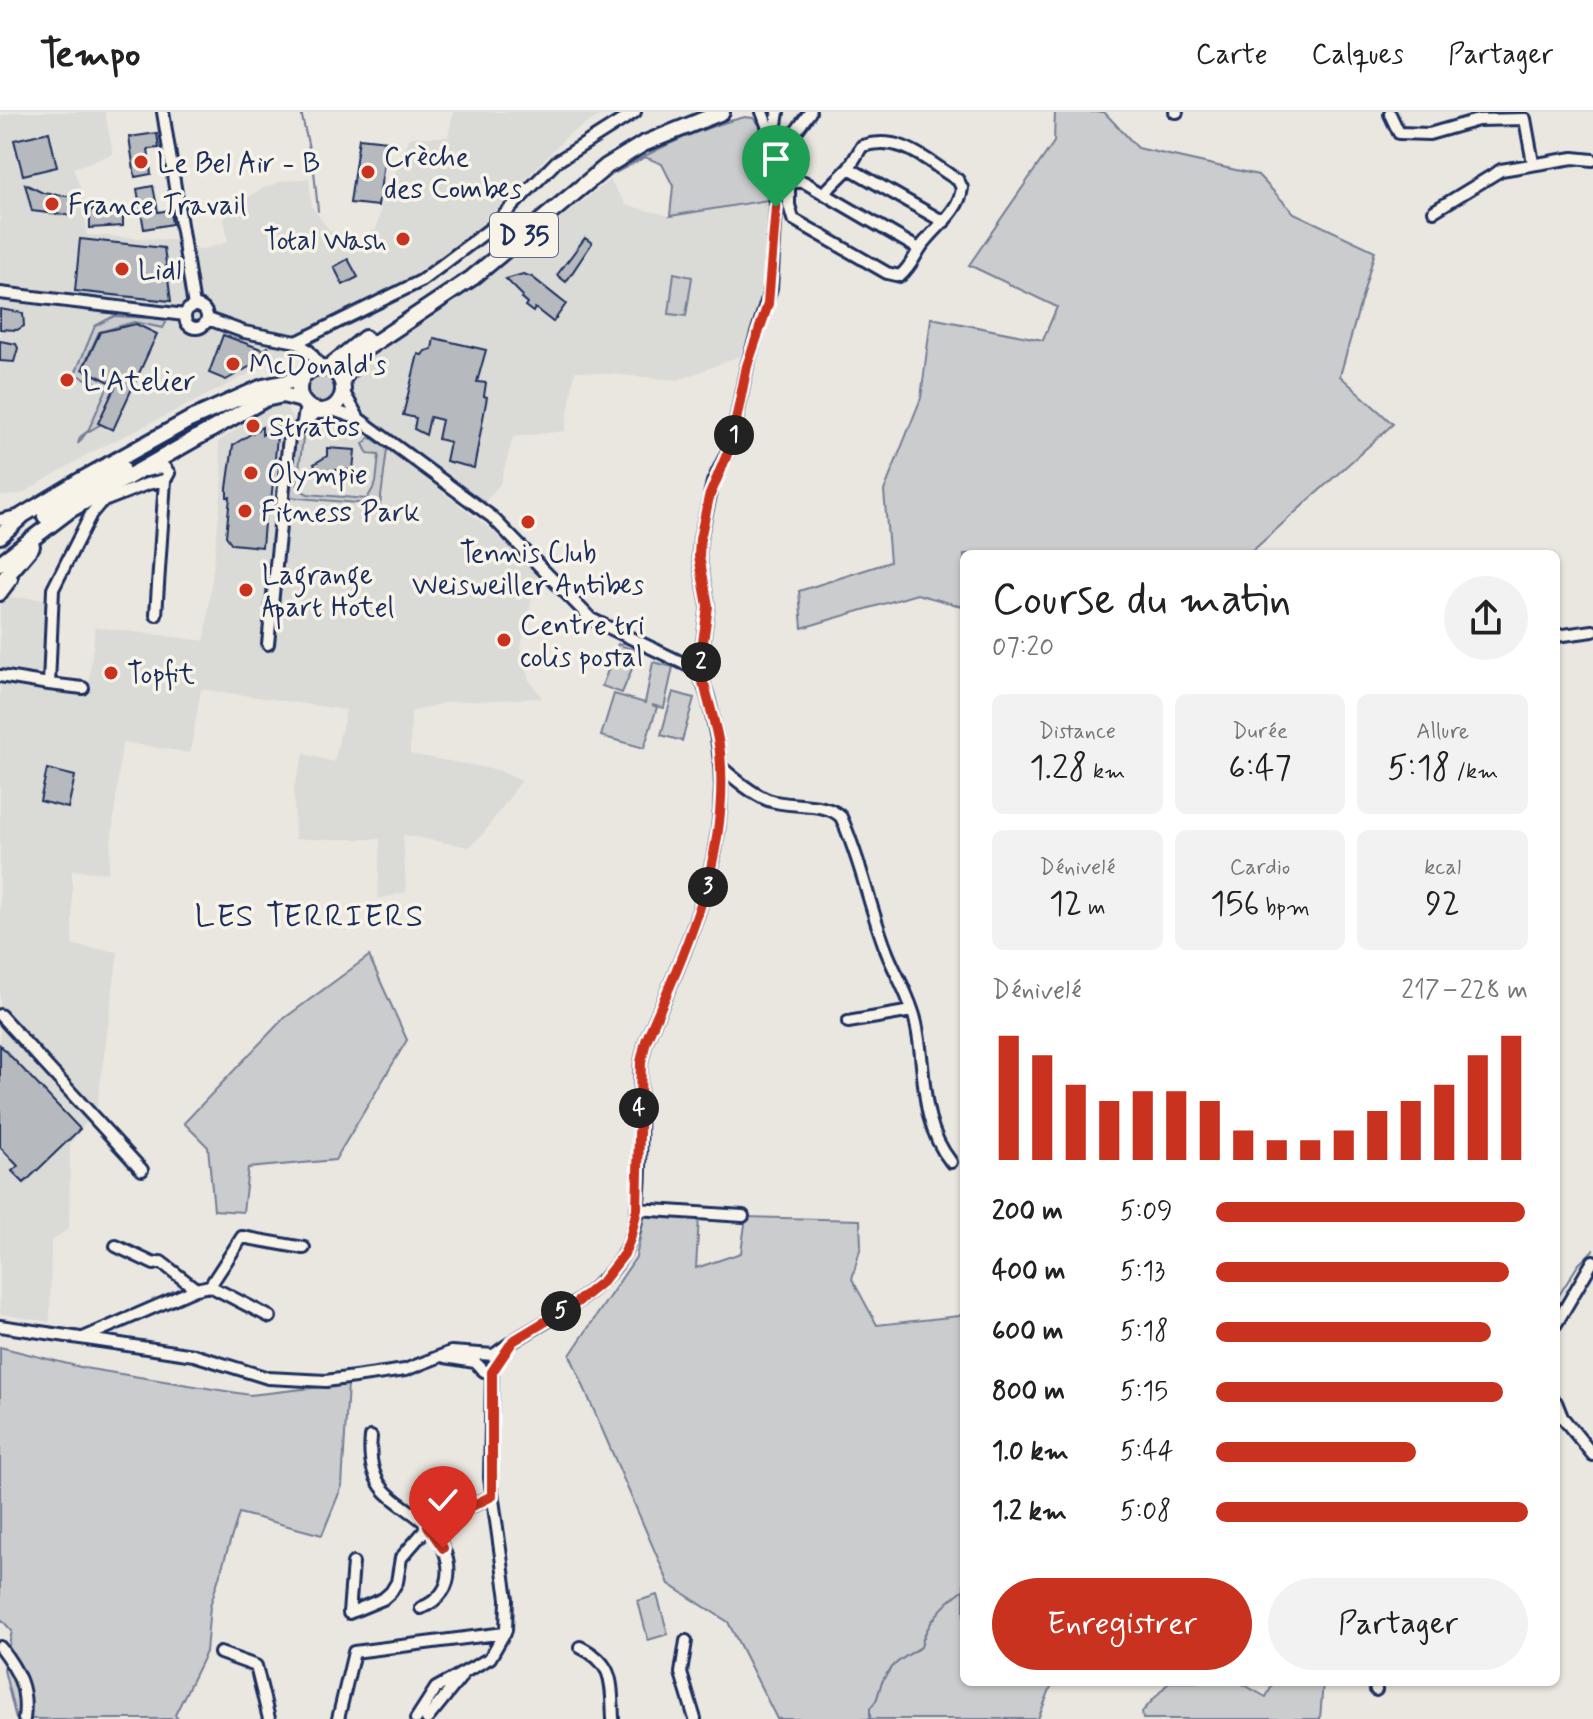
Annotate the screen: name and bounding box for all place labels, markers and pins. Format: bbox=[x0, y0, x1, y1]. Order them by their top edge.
pin bbox=[742, 125, 810, 207]
place label: Crèche des Combes bbox=[384, 140, 522, 209]
place label: Le Bel Air - B bbox=[157, 146, 320, 183]
marker: Le Bel Air - B bbox=[132, 153, 150, 171]
marker: Crèche des Combes bbox=[359, 163, 377, 181]
place label: France Travail bbox=[68, 188, 247, 225]
marker: France Travail bbox=[43, 195, 61, 213]
place label: Total Wash bbox=[263, 223, 387, 260]
marker: Total Wash bbox=[394, 230, 412, 248]
place label: Lidl bbox=[138, 253, 181, 290]
marker: Lidl bbox=[113, 260, 131, 278]
place label: McDonald's bbox=[249, 348, 386, 385]
marker: McDonald's bbox=[224, 355, 242, 373]
place label: L'Atelier bbox=[83, 364, 196, 401]
marker: L'Atelier bbox=[58, 371, 76, 389]
place label: Stratos bbox=[269, 410, 360, 447]
pin: 1 bbox=[714, 415, 754, 455]
marker: Stratos bbox=[244, 417, 262, 435]
place label: Olympie bbox=[267, 457, 368, 494]
marker: Olympie bbox=[242, 464, 260, 482]
place label: Fitness Park bbox=[261, 495, 420, 532]
marker: Fitness Park bbox=[236, 502, 254, 520]
marker: Tennis Club Weisweiller Antibes bbox=[519, 513, 537, 531]
place label: Tennis Club Weisweiller Antibes bbox=[412, 536, 644, 605]
place label: Lagrange Apart Hotel bbox=[262, 558, 394, 630]
marker: Lagrange Apart Hotel bbox=[237, 581, 255, 599]
place label: Centre tri colis postal bbox=[520, 608, 644, 677]
marker: Centre tri colis postal bbox=[495, 631, 513, 649]
pin: 2 bbox=[681, 642, 721, 682]
place label: Topfit bbox=[127, 657, 195, 694]
marker: Topfit bbox=[102, 664, 120, 682]
pin: 3 bbox=[688, 867, 728, 907]
pin: 4 bbox=[619, 1088, 659, 1128]
pin: 5 bbox=[541, 1291, 581, 1331]
pin bbox=[409, 1466, 477, 1548]

